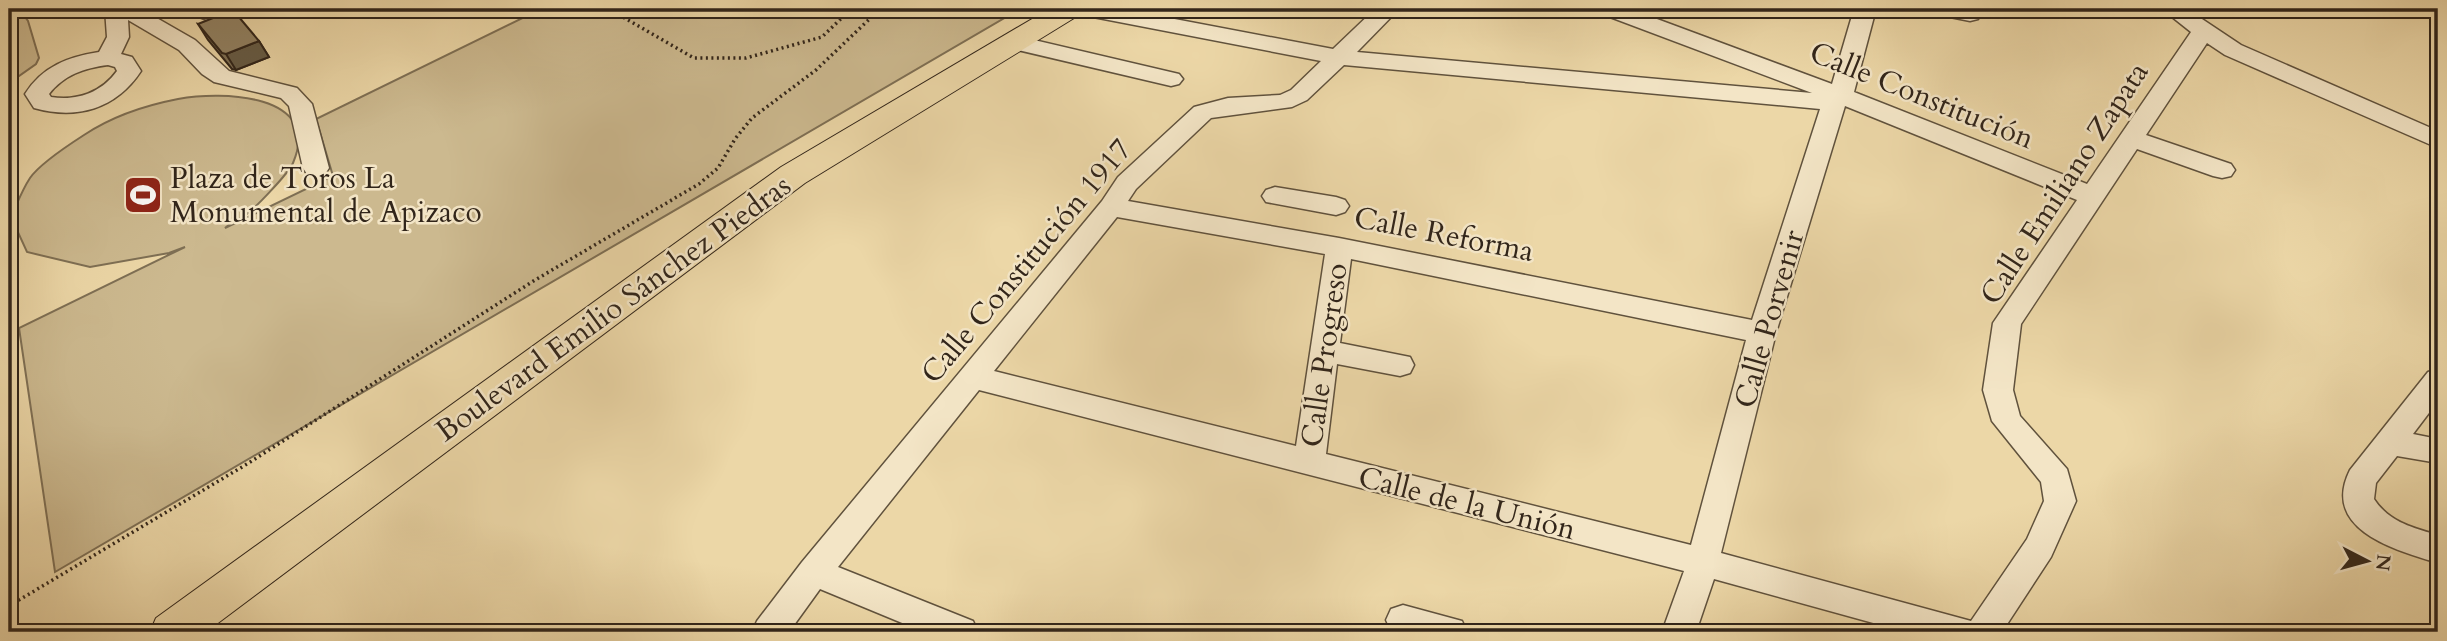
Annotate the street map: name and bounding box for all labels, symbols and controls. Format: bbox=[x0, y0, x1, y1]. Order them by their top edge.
street label: Calle Constitución bbox=[1804, 32, 2040, 159]
street label: Calle Emiliano Zapata bbox=[1971, 54, 2158, 312]
street label: Calle Constitución 1917 bbox=[912, 130, 1141, 392]
place label: Plaza de Toros La Monumental de Apizaco bbox=[170, 158, 482, 233]
street label: Boulevard Emilio Sánchez Piedras bbox=[427, 165, 799, 451]
sports icon: Plaza de Toros La Monumental de Apizaco bbox=[122, 174, 164, 216]
street label: Calle Reforma bbox=[1351, 197, 1537, 272]
street label: Calle Porvenir bbox=[1725, 225, 1814, 413]
street label: Calle Progreso bbox=[1291, 260, 1358, 450]
street label: Calle de la Unión bbox=[1354, 457, 1580, 550]
north arrow bbox=[2332, 526, 2402, 596]
text: N bbox=[2369, 553, 2397, 573]

